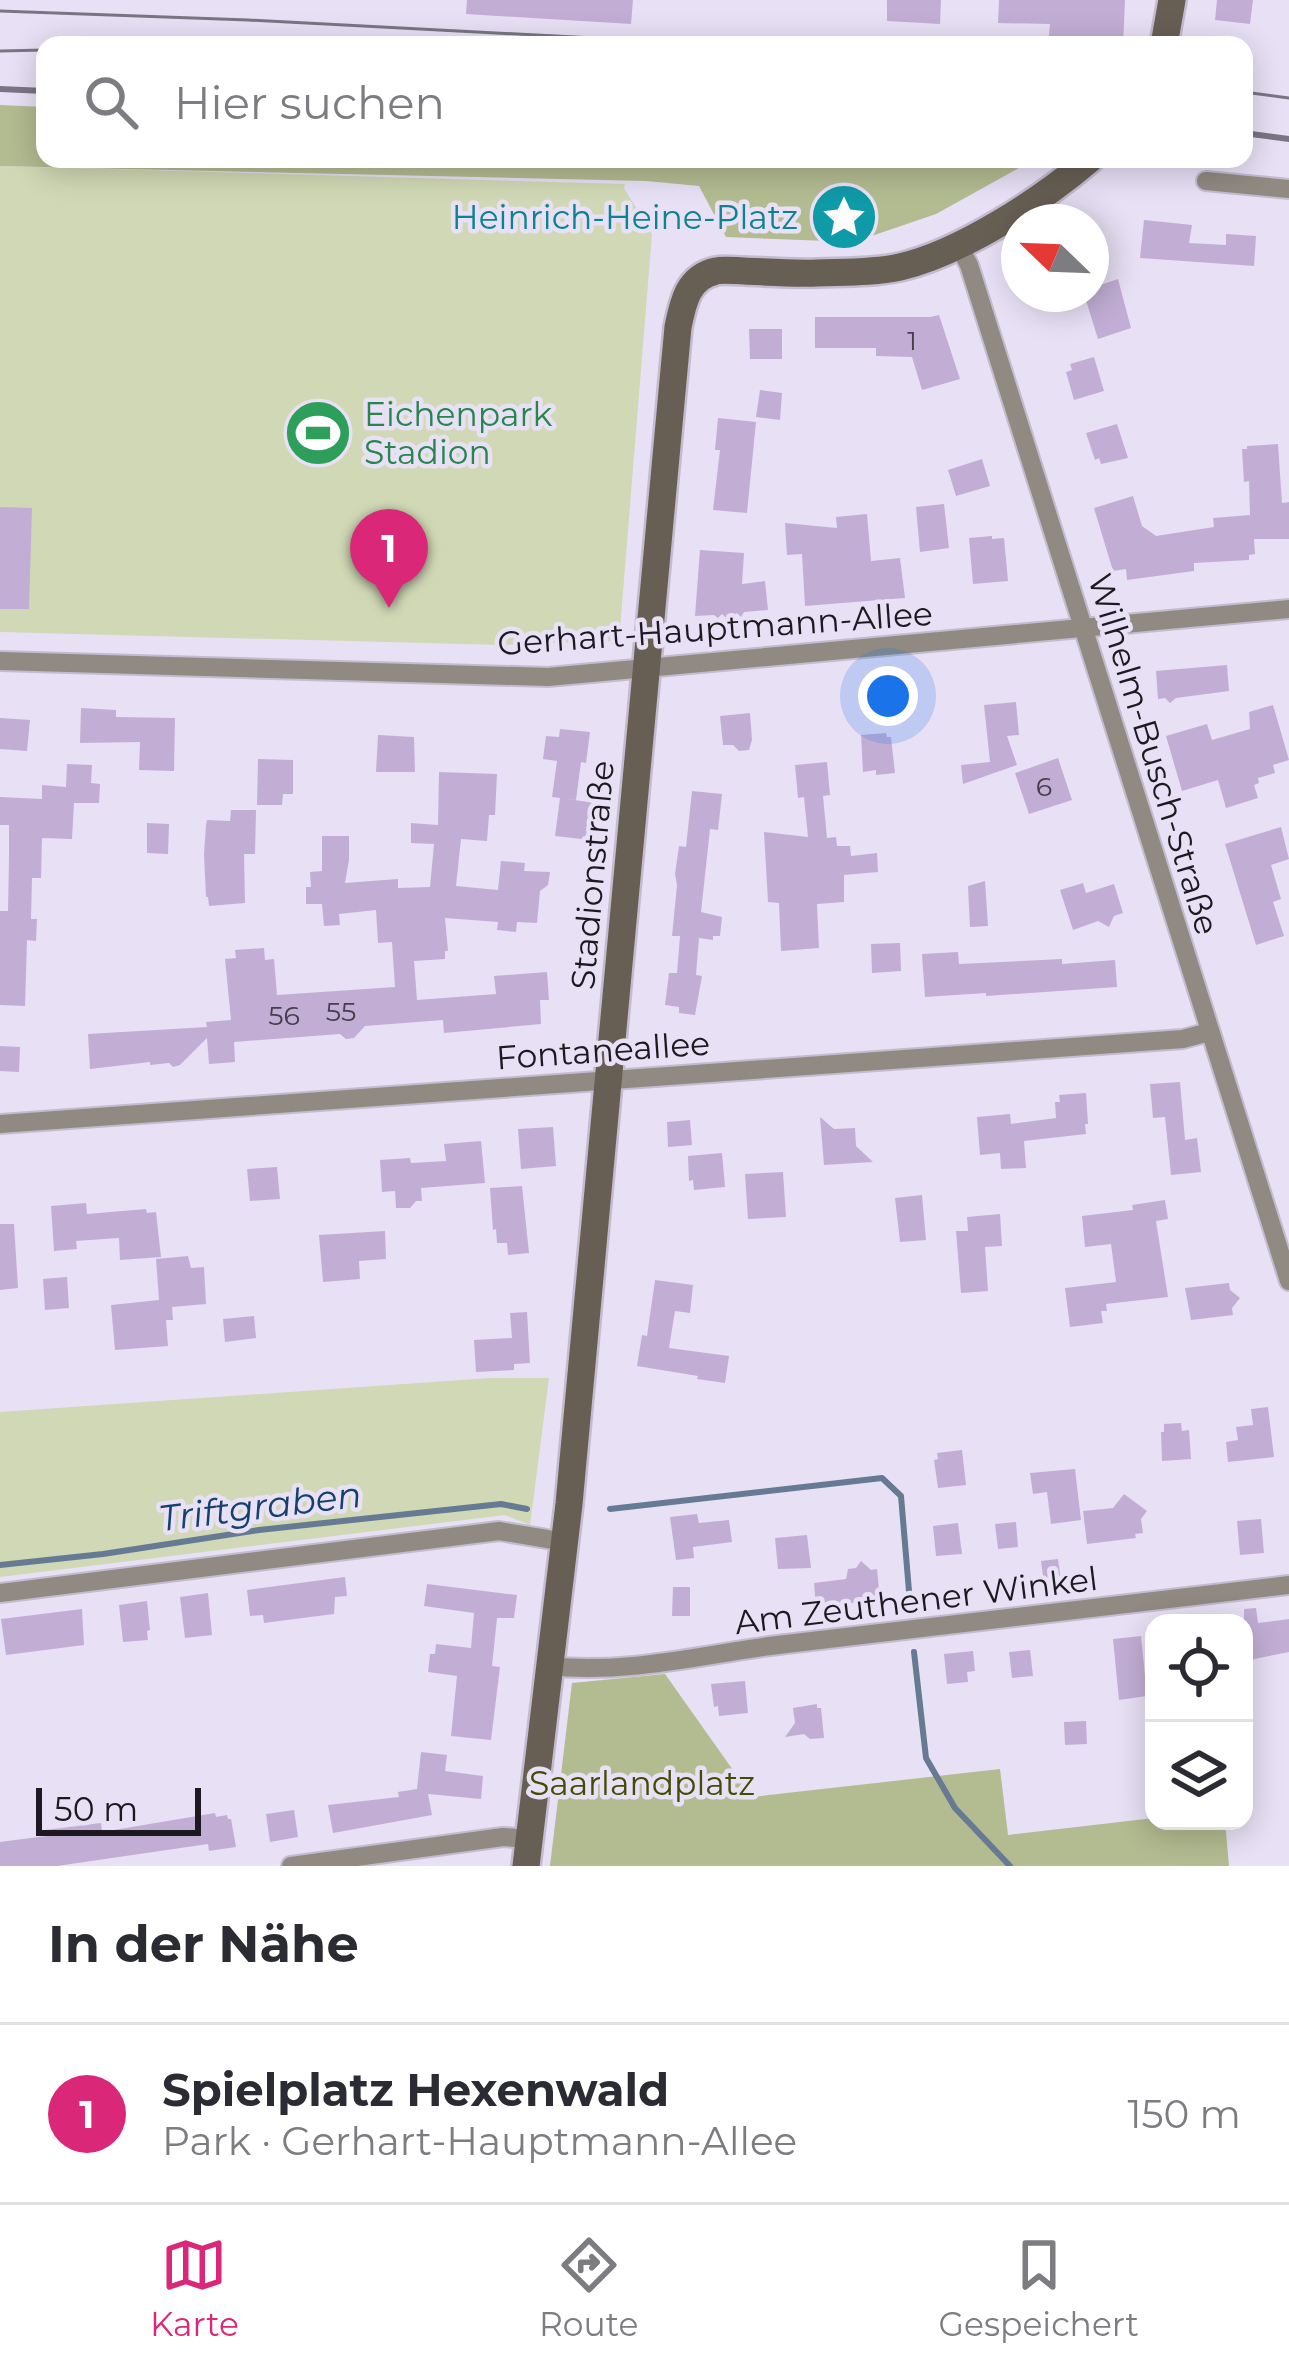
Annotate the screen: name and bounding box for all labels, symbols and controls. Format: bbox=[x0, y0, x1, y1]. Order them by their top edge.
search box bbox=[36, 36, 1253, 168]
icon: search bbox=[78, 69, 144, 135]
text: Hier suchen bbox=[174, 75, 445, 130]
place icon: Heinrich-Heine-Platz bbox=[809, 182, 879, 252]
place label: Heinrich-Heine-Platz bbox=[452, 197, 798, 237]
north arrow bbox=[1001, 204, 1109, 312]
house number: 1 bbox=[907, 324, 917, 357]
place label: Eichenpark Stadion bbox=[364, 394, 553, 472]
sports icon: Eichenpark Stadion bbox=[283, 398, 353, 468]
pin: 1 bbox=[350, 509, 428, 608]
street label: Wilhelm-Busch-Straße bbox=[1080, 569, 1228, 939]
street label: Gerhart-Hauptmann-Allee bbox=[496, 593, 934, 663]
your location bbox=[858, 666, 918, 726]
street label: Stadionstraße bbox=[562, 759, 622, 991]
house number: 6 bbox=[1036, 770, 1052, 803]
house number: 55 bbox=[326, 995, 356, 1028]
house number: 56 bbox=[268, 999, 300, 1032]
street label: Fontaneallee bbox=[495, 1023, 711, 1077]
water label: Triftgraben bbox=[156, 1472, 364, 1540]
street label: Am Zeuthener Winkel bbox=[732, 1558, 1100, 1642]
map controls bbox=[1145, 1614, 1253, 1830]
button: locate bbox=[1145, 1614, 1253, 1722]
button: layers bbox=[1145, 1722, 1253, 1830]
park label: Saarlandplatz bbox=[529, 1763, 755, 1803]
scale bar bbox=[36, 1782, 201, 1835]
text: 50 m bbox=[54, 1789, 138, 1829]
text: In der Nähe bbox=[48, 1913, 359, 1975]
text: Spielplatz Hexenwald bbox=[162, 2062, 669, 2117]
text: 1 bbox=[79, 2090, 95, 2138]
text: 150 m bbox=[1127, 2090, 1241, 2138]
text: Park · Gerhart-Hauptmann-Allee bbox=[162, 2117, 797, 2165]
tab: Karte bbox=[150, 2232, 239, 2344]
tab: Route bbox=[539, 2232, 638, 2344]
tab: Gespeichert bbox=[939, 2232, 1139, 2344]

